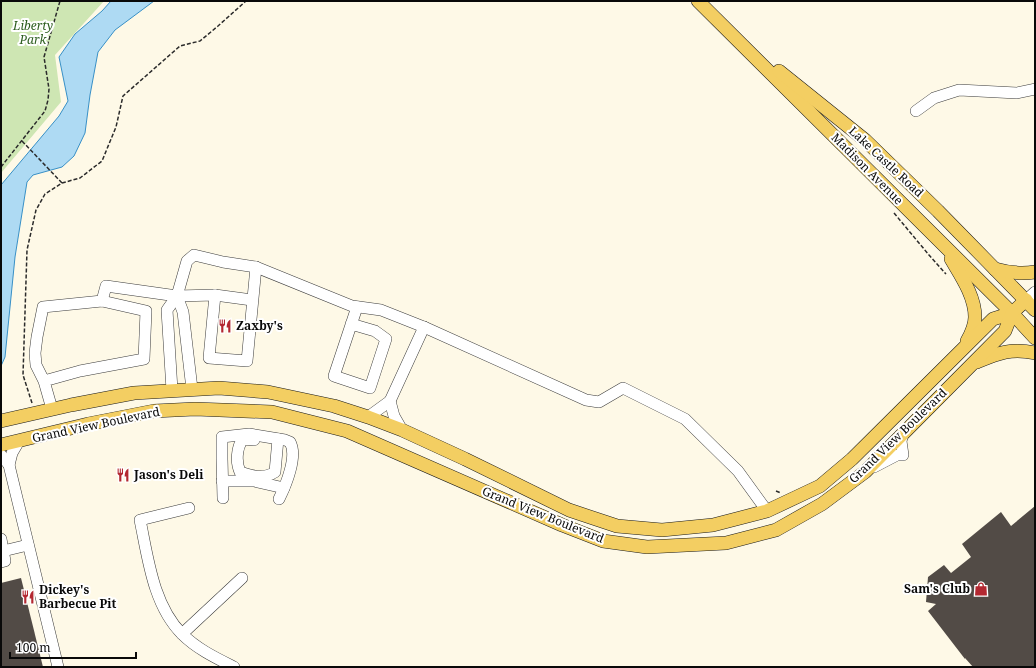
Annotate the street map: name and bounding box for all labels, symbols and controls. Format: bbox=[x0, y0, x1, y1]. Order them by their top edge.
park label: Liberty Park bbox=[12, 17, 53, 48]
street label: Lake Castle Road bbox=[845, 123, 928, 201]
street label: Madison Avenue bbox=[828, 129, 907, 208]
place label: Zaxby's bbox=[236, 317, 283, 334]
restaurant icon: Zaxby's bbox=[217, 318, 233, 334]
street label: Grand View Boulevard bbox=[845, 384, 951, 487]
street label: Grand View Boulevard bbox=[31, 403, 162, 446]
place label: Jason's Deli bbox=[133, 466, 204, 483]
restaurant icon: Jason's Deli bbox=[115, 467, 131, 483]
street label: Grand View Boulevard bbox=[480, 482, 607, 547]
place label: Sam's Club bbox=[904, 580, 970, 597]
place label: Dickey's Barbecue Pit bbox=[39, 581, 116, 612]
shop icon: Sam's Club bbox=[973, 581, 989, 597]
restaurant icon: Dickey's Barbecue Pit bbox=[20, 589, 36, 605]
scale bar bbox=[10, 634, 136, 660]
text: 100 m bbox=[16, 639, 51, 656]

